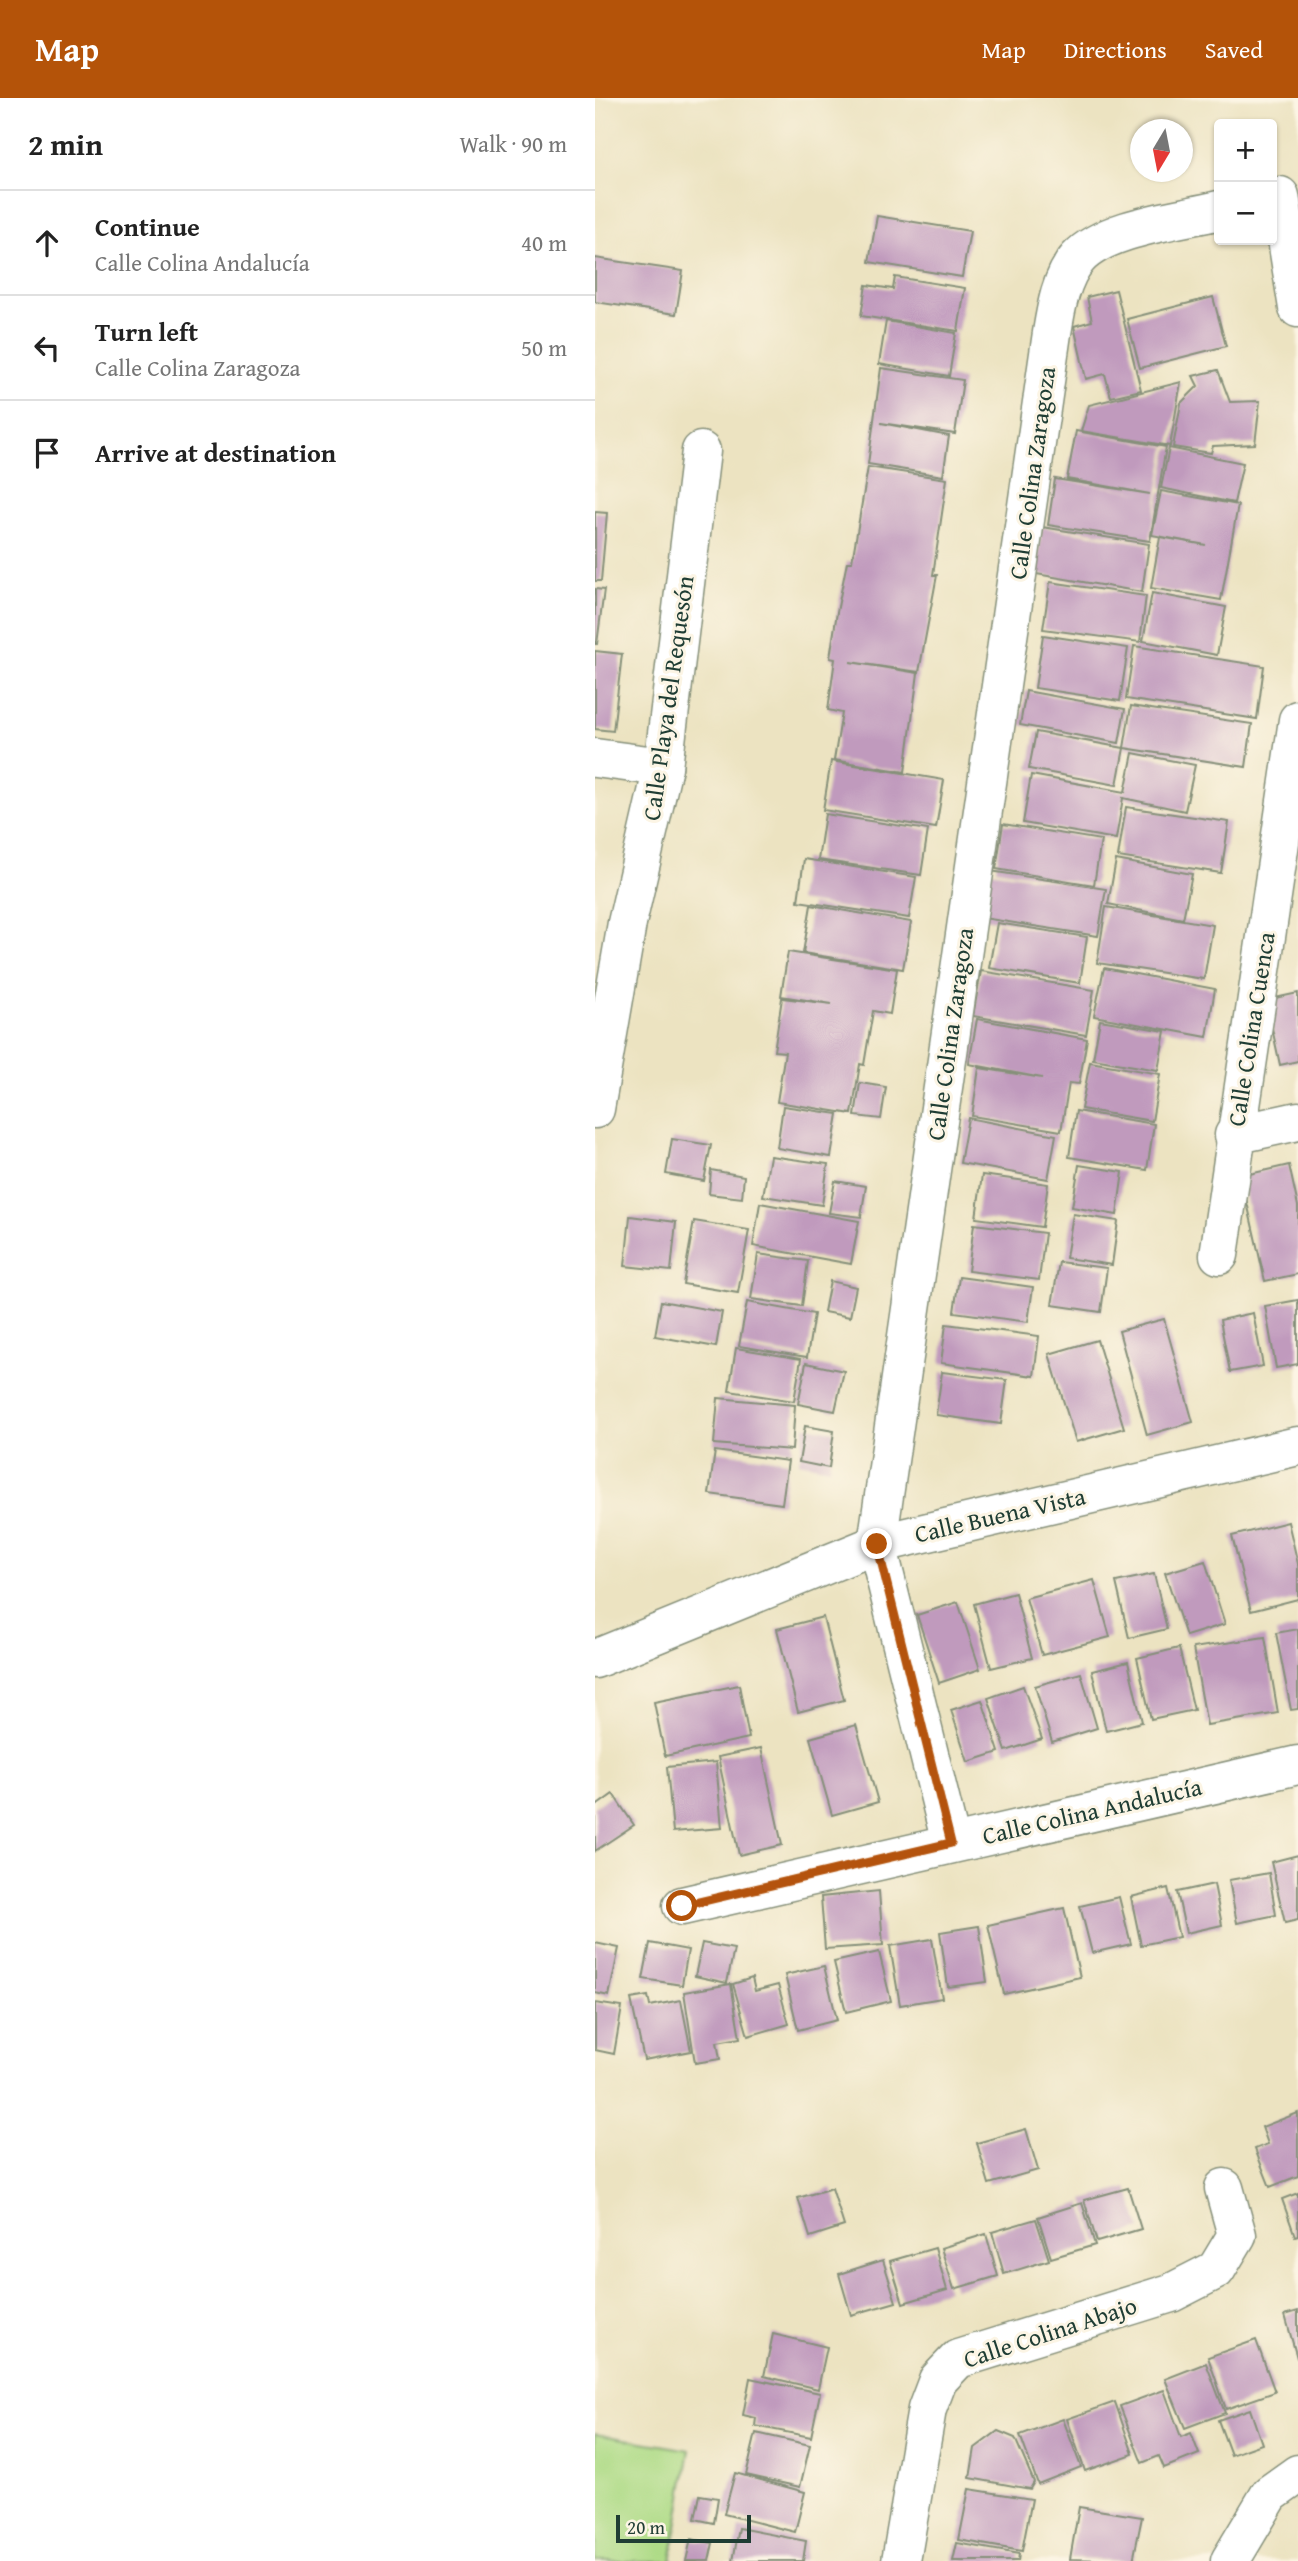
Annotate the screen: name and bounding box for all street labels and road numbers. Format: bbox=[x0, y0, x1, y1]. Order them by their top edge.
street label: Calle Colina Zaragoza bbox=[1000, 364, 1064, 582]
street label: Calle Playa del Requesón bbox=[633, 573, 703, 823]
street label: Calle Colina Zaragoza bbox=[918, 925, 982, 1143]
street label: Calle Colina Cuenca bbox=[1218, 929, 1284, 1129]
street label: Calle Buena Vista bbox=[911, 1478, 1089, 1552]
street label: Calle Colina Andalucía bbox=[979, 1769, 1206, 1853]
street label: Calle Colina Abajo bbox=[959, 2287, 1141, 2377]

